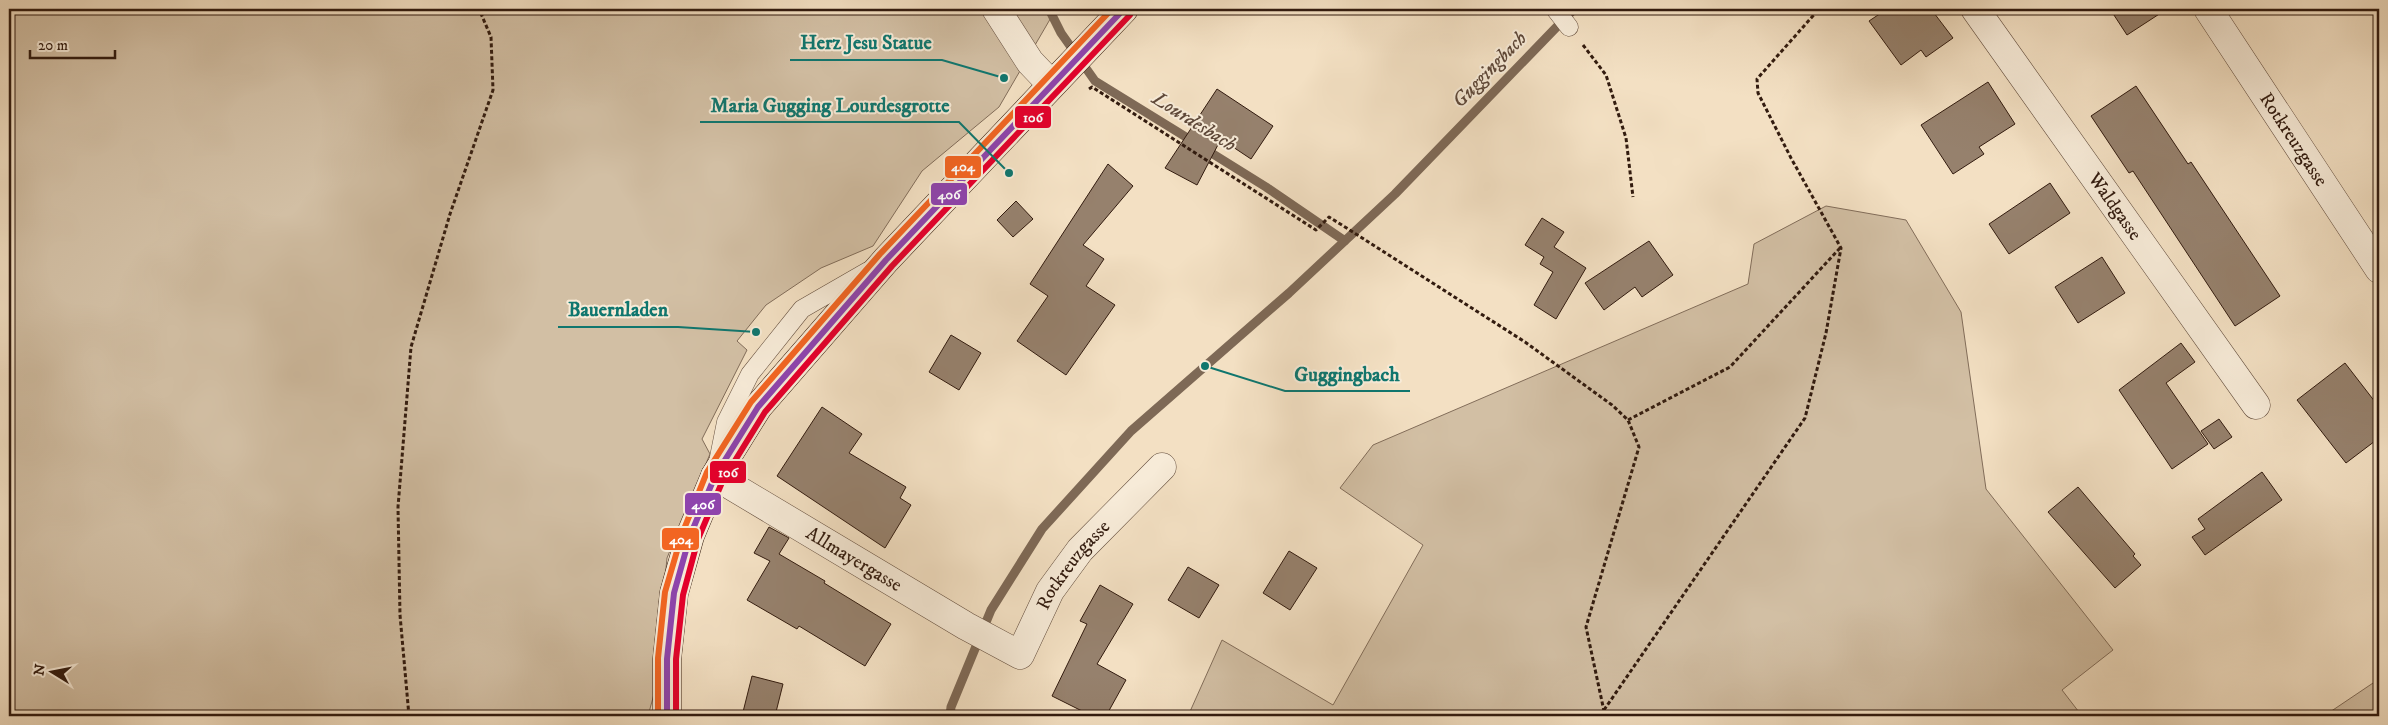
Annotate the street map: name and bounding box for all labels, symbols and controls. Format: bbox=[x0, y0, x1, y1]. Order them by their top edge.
callout: Herz Jesu Statue bbox=[790, 25, 942, 60]
water label: Guggingbach bbox=[1447, 26, 1533, 114]
scale bar bbox=[30, 28, 115, 60]
text: Herz Jesu Statue bbox=[800, 31, 932, 56]
text: 20 m bbox=[38, 36, 68, 55]
water label: Lourdesbach bbox=[1146, 86, 1241, 158]
callout: Maria Gugging Lourdesgrotte bbox=[700, 87, 959, 122]
street label: Rotkreuzgasse bbox=[2255, 88, 2333, 191]
text: Maria Gugging Lourdesgrotte bbox=[710, 94, 950, 119]
line badge: 106 bbox=[1014, 105, 1052, 129]
text: 106 bbox=[1023, 109, 1044, 127]
line badge: 404 bbox=[944, 155, 982, 179]
text: 404 bbox=[950, 158, 976, 176]
street label: Waldgasse bbox=[2083, 167, 2147, 245]
line badge: 406 bbox=[930, 182, 968, 206]
text: 406 bbox=[937, 186, 961, 204]
callout: Bauernladen bbox=[558, 292, 678, 327]
text: Bauernladen bbox=[568, 298, 669, 323]
callout: Guggingbach bbox=[1285, 356, 1410, 391]
text: Guggingbach bbox=[1294, 363, 1400, 388]
line badge: 106 bbox=[709, 460, 747, 484]
text: 106 bbox=[718, 464, 739, 482]
line badge: 406 bbox=[684, 492, 722, 516]
text: 406 bbox=[691, 496, 715, 514]
street label: Rotkreuzgasse bbox=[1031, 515, 1115, 613]
street label: Allmayergasse bbox=[802, 522, 906, 597]
line badge: 404 bbox=[661, 527, 700, 551]
text: 404 bbox=[668, 531, 694, 549]
north arrow bbox=[28, 648, 78, 698]
text: N bbox=[30, 662, 50, 677]

